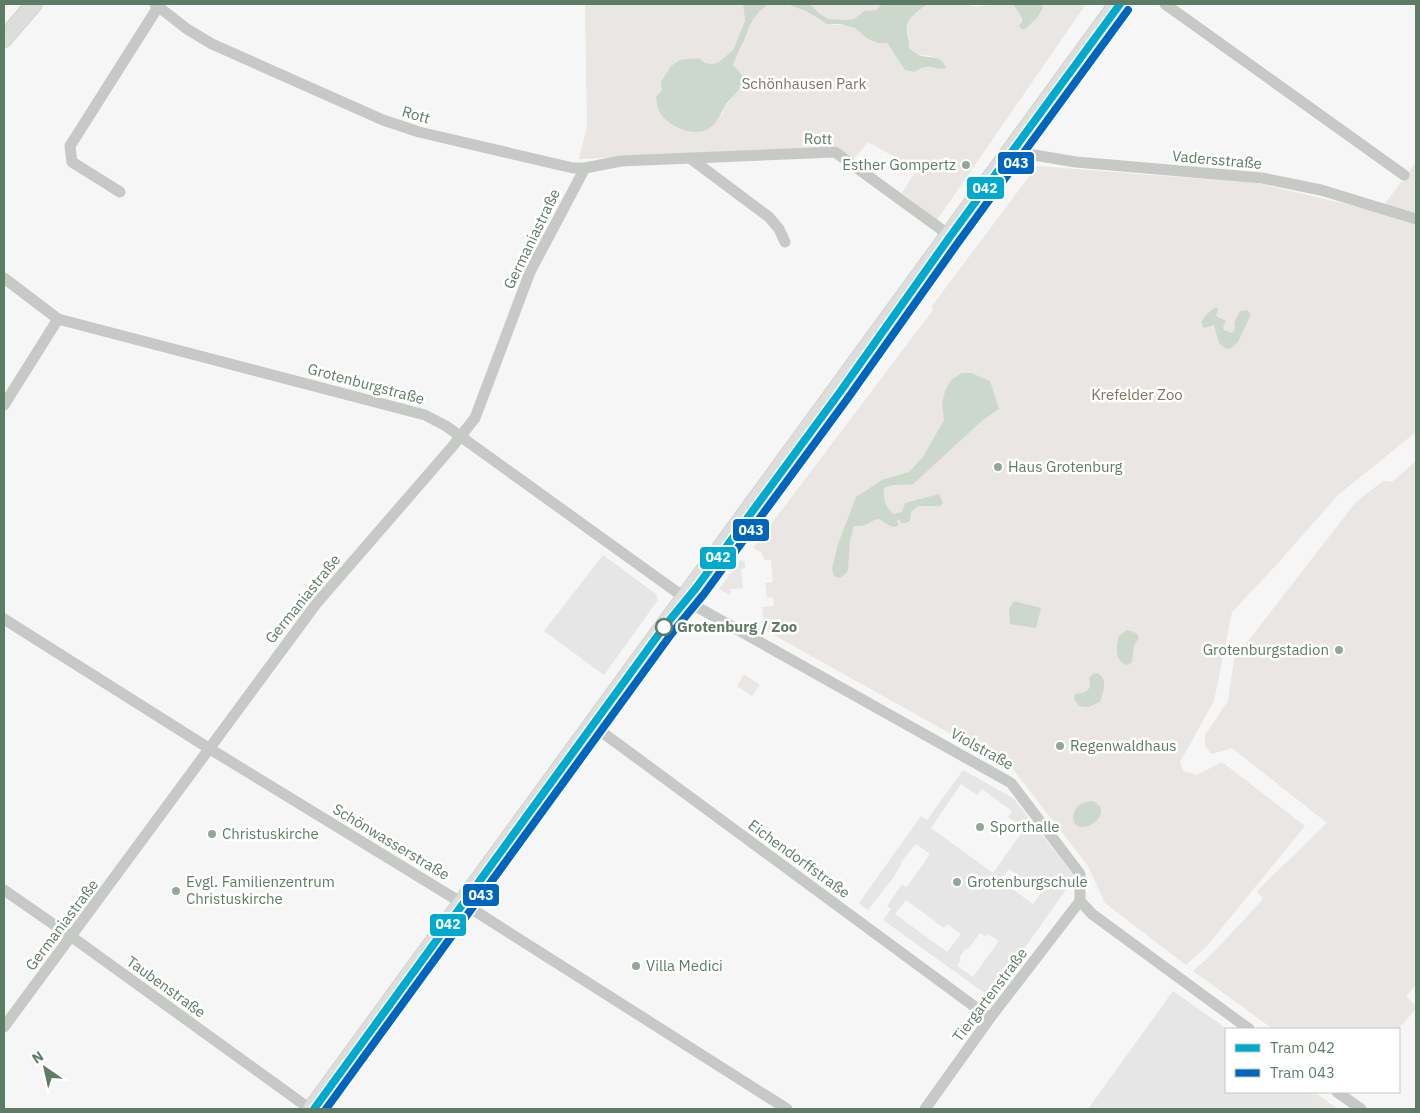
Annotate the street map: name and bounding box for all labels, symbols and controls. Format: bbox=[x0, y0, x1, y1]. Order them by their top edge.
park label: Schönhausen Park bbox=[742, 74, 866, 93]
street label: Rott bbox=[400, 101, 432, 128]
street label: Rott bbox=[804, 129, 832, 148]
street label: Vadersstraße bbox=[1171, 146, 1263, 173]
line badge: 043 bbox=[997, 151, 1035, 175]
text: 043 bbox=[1003, 154, 1029, 172]
place label: Esther Gompertz bbox=[842, 155, 956, 174]
marker: Esther Gompertz bbox=[960, 159, 972, 171]
line badge: 042 bbox=[966, 176, 1005, 200]
text: 042 bbox=[972, 179, 998, 197]
street label: Germaniastraße bbox=[499, 185, 564, 292]
street label: Grotenburgstraße bbox=[306, 359, 427, 408]
park label: Krefelder Zoo bbox=[1091, 385, 1183, 404]
place label: Haus Grotenburg bbox=[1008, 457, 1123, 476]
marker: Haus Grotenburg bbox=[992, 461, 1004, 473]
line badge: 043 bbox=[732, 518, 770, 542]
text: 043 bbox=[738, 521, 764, 539]
line badge: 042 bbox=[699, 546, 737, 570]
text: 042 bbox=[705, 548, 731, 566]
street label: Germaniastraße bbox=[261, 550, 344, 647]
place label: Grotenburg / Zoo bbox=[677, 617, 797, 636]
marker: Grotenburg / Zoo bbox=[655, 618, 673, 636]
place label: Grotenburgstadion bbox=[1203, 640, 1329, 659]
marker: Grotenburgstadion bbox=[1333, 644, 1345, 656]
street label: Violstraße bbox=[947, 723, 1017, 774]
place label: Regenwaldhaus bbox=[1070, 736, 1177, 755]
marker: Regenwaldhaus bbox=[1054, 740, 1066, 752]
street label: Schönwasserstraße bbox=[329, 799, 453, 884]
street label: Eichendorffstraße bbox=[745, 815, 854, 902]
place label: Sporthalle bbox=[990, 817, 1060, 836]
marker: Sporthalle bbox=[974, 821, 986, 833]
place label: Christuskirche bbox=[222, 824, 319, 843]
marker: Christuskirche bbox=[206, 828, 218, 840]
place label: Evgl. Familienzentrum Christuskirche bbox=[186, 872, 335, 908]
place label: Grotenburgschule bbox=[967, 872, 1088, 891]
street label: Germaniastraße bbox=[21, 875, 102, 974]
marker: Grotenburgschule bbox=[951, 876, 963, 888]
line badge: 043 bbox=[462, 883, 500, 907]
marker: Evgl. Familienzentrum Christuskirche bbox=[170, 885, 182, 897]
text: 043 bbox=[468, 886, 494, 904]
line badge: 042 bbox=[429, 913, 467, 937]
text: 042 bbox=[435, 915, 461, 933]
street label: Tiergartenstraße bbox=[948, 944, 1031, 1046]
street label: Taubenstraße bbox=[123, 951, 210, 1022]
place label: Villa Medici bbox=[646, 956, 723, 975]
marker: Villa Medici bbox=[630, 960, 642, 972]
legend bbox=[1225, 1028, 1400, 1093]
text: Tram 042 bbox=[1270, 1038, 1335, 1057]
north arrow bbox=[20, 1043, 70, 1093]
text: N bbox=[28, 1047, 47, 1068]
text: Tram 043 bbox=[1270, 1063, 1335, 1082]

